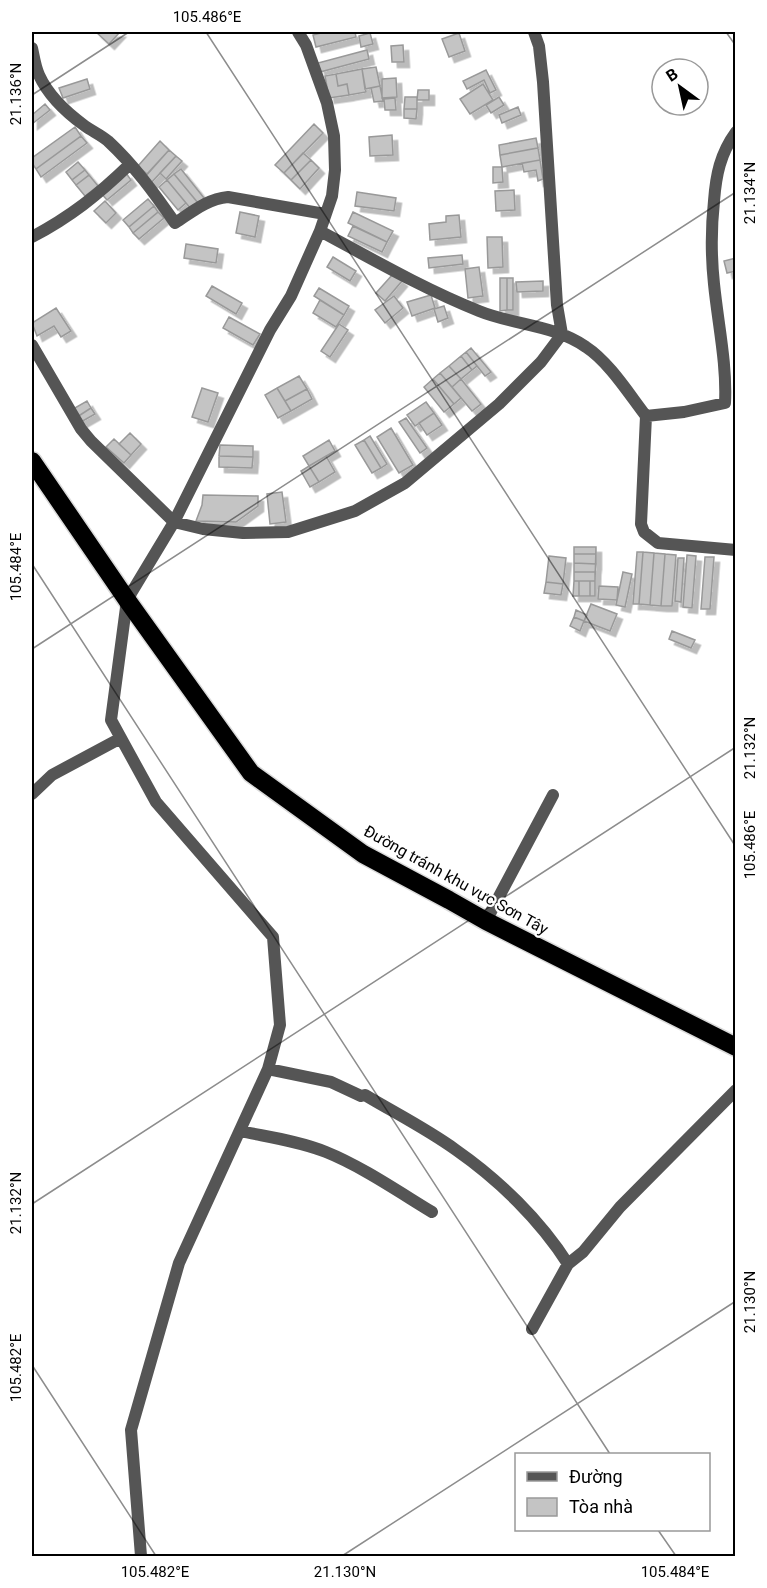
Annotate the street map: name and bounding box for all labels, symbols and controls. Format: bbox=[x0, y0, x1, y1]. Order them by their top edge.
text: 105.486°E bbox=[173, 8, 242, 26]
north arrow bbox=[650, 57, 710, 117]
text: 21.136°N bbox=[7, 63, 25, 125]
text: B bbox=[663, 64, 682, 86]
text: 21.134°N bbox=[741, 162, 759, 224]
text: 105.484°E bbox=[7, 532, 25, 601]
text: 21.132°N bbox=[741, 717, 759, 779]
text: 105.486°E bbox=[741, 810, 759, 879]
street label: Đường tránh khu vực Sơn Tây bbox=[360, 821, 552, 939]
text: 21.132°N bbox=[7, 1172, 25, 1234]
text: 21.130°N bbox=[741, 1271, 759, 1333]
text: 105.482°E bbox=[7, 1333, 25, 1402]
legend bbox=[515, 1453, 710, 1531]
text: Đường bbox=[569, 1466, 623, 1487]
text: Tòa nhà bbox=[569, 1496, 633, 1517]
text: 105.482°E bbox=[121, 1563, 190, 1581]
text: 21.130°N bbox=[314, 1563, 376, 1581]
text: 105.484°E bbox=[641, 1563, 710, 1581]

